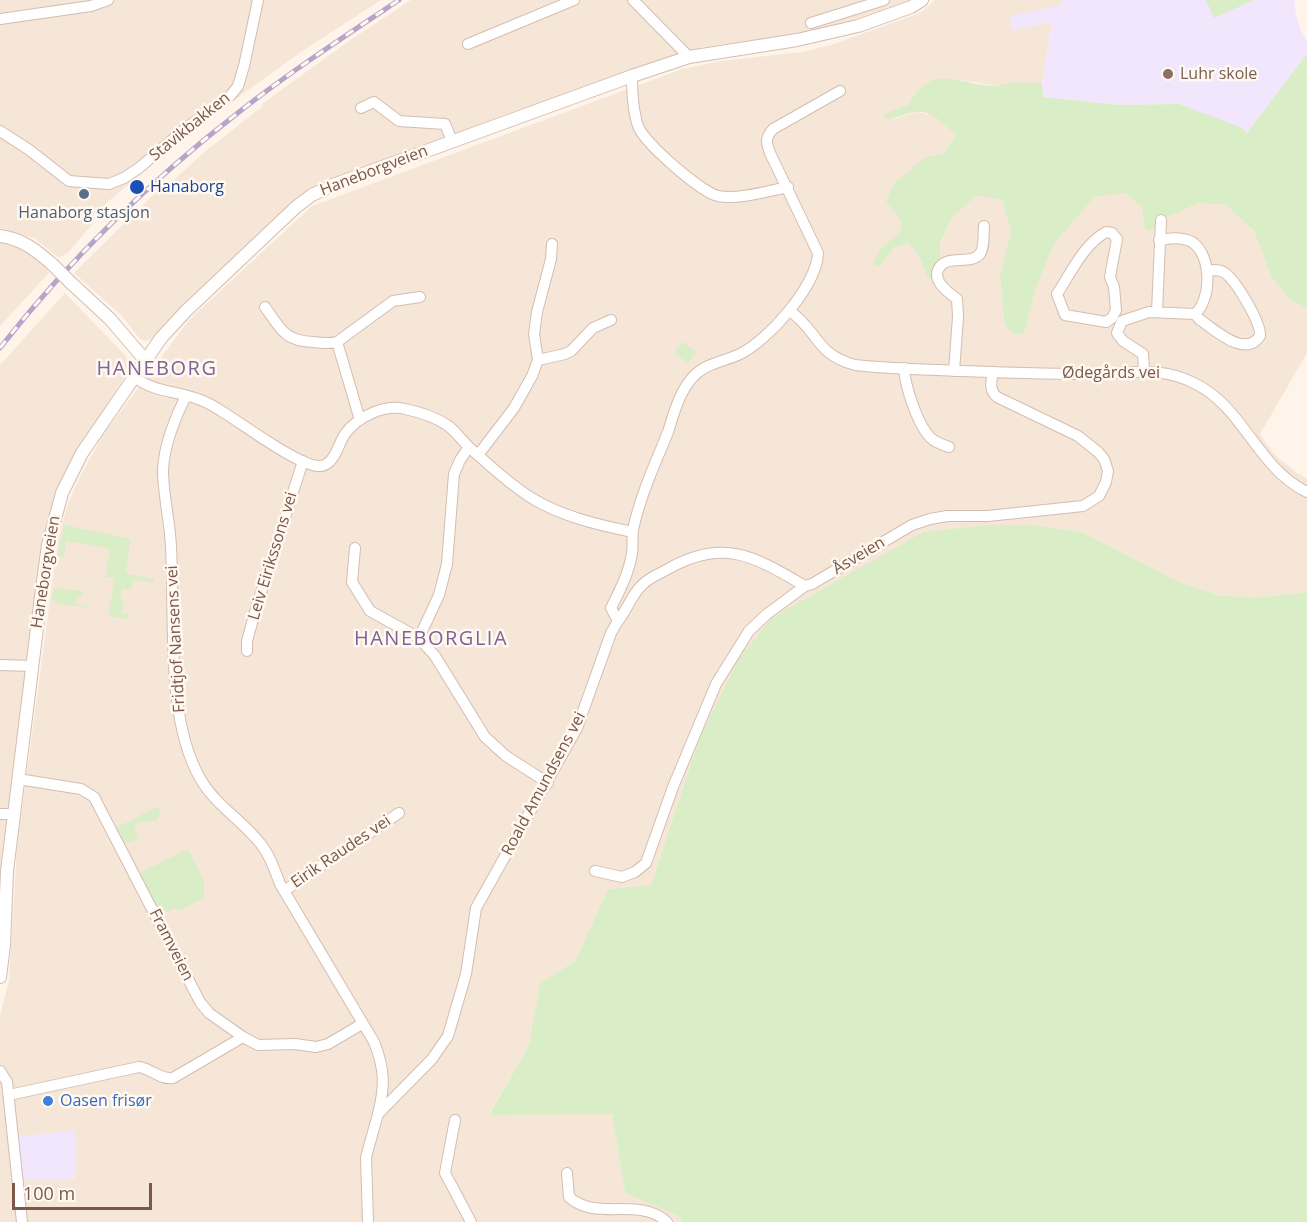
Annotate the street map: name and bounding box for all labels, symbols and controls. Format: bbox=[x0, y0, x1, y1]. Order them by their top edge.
place label: Luhr skole bbox=[1180, 64, 1257, 84]
marker: Luhr skole bbox=[1161, 67, 1175, 81]
street label: Stavikbakken bbox=[146, 89, 234, 165]
street label: Haneborgveien bbox=[317, 142, 431, 200]
place label: Hanaborg bbox=[150, 177, 224, 197]
marker: Hanaborg bbox=[128, 178, 146, 196]
marker: Hanaborg stasjon bbox=[77, 187, 91, 201]
place label: Hanaborg stasjon bbox=[18, 203, 150, 223]
district label: HANEBORG bbox=[97, 357, 217, 381]
street label: Ødegårds vei bbox=[1062, 363, 1160, 383]
street label: Leiv Eirikssons vei bbox=[244, 490, 302, 622]
street label: Haneborgveien bbox=[28, 514, 64, 630]
street label: Åsveien bbox=[829, 533, 889, 579]
street label: Fridtjof Nansens vei bbox=[163, 565, 189, 713]
district label: HANEBORGLIA bbox=[354, 627, 508, 651]
street label: Roald Amundsens vei bbox=[498, 709, 590, 859]
street label: Eirik Raudes vei bbox=[287, 812, 395, 892]
street label: Framveien bbox=[145, 906, 197, 984]
place label: Oasen frisør bbox=[60, 1091, 152, 1111]
marker: Oasen frisør bbox=[41, 1094, 55, 1108]
scale bar bbox=[15, 1171, 154, 1209]
text: 100 m bbox=[23, 1181, 75, 1205]

